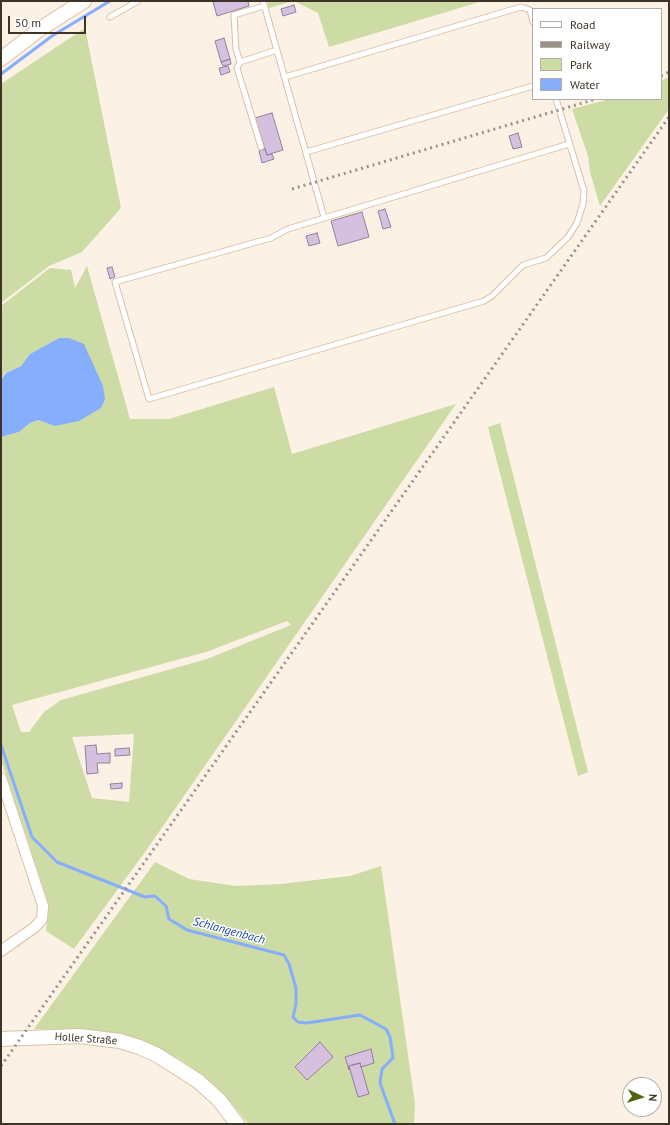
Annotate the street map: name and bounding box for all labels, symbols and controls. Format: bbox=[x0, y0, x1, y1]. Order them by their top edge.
scale bar bbox=[10, 8, 88, 34]
legend bbox=[532, 8, 662, 100]
text: 50 m bbox=[15, 15, 41, 30]
text: Road bbox=[570, 17, 595, 32]
text: Railway bbox=[570, 37, 610, 52]
text: Park bbox=[570, 57, 592, 72]
text: Water bbox=[570, 77, 600, 92]
water label: Schlangenbach bbox=[191, 914, 267, 948]
street label: Holler Straße bbox=[54, 1030, 118, 1048]
north arrow bbox=[622, 1077, 662, 1117]
text: N bbox=[646, 1094, 660, 1102]

